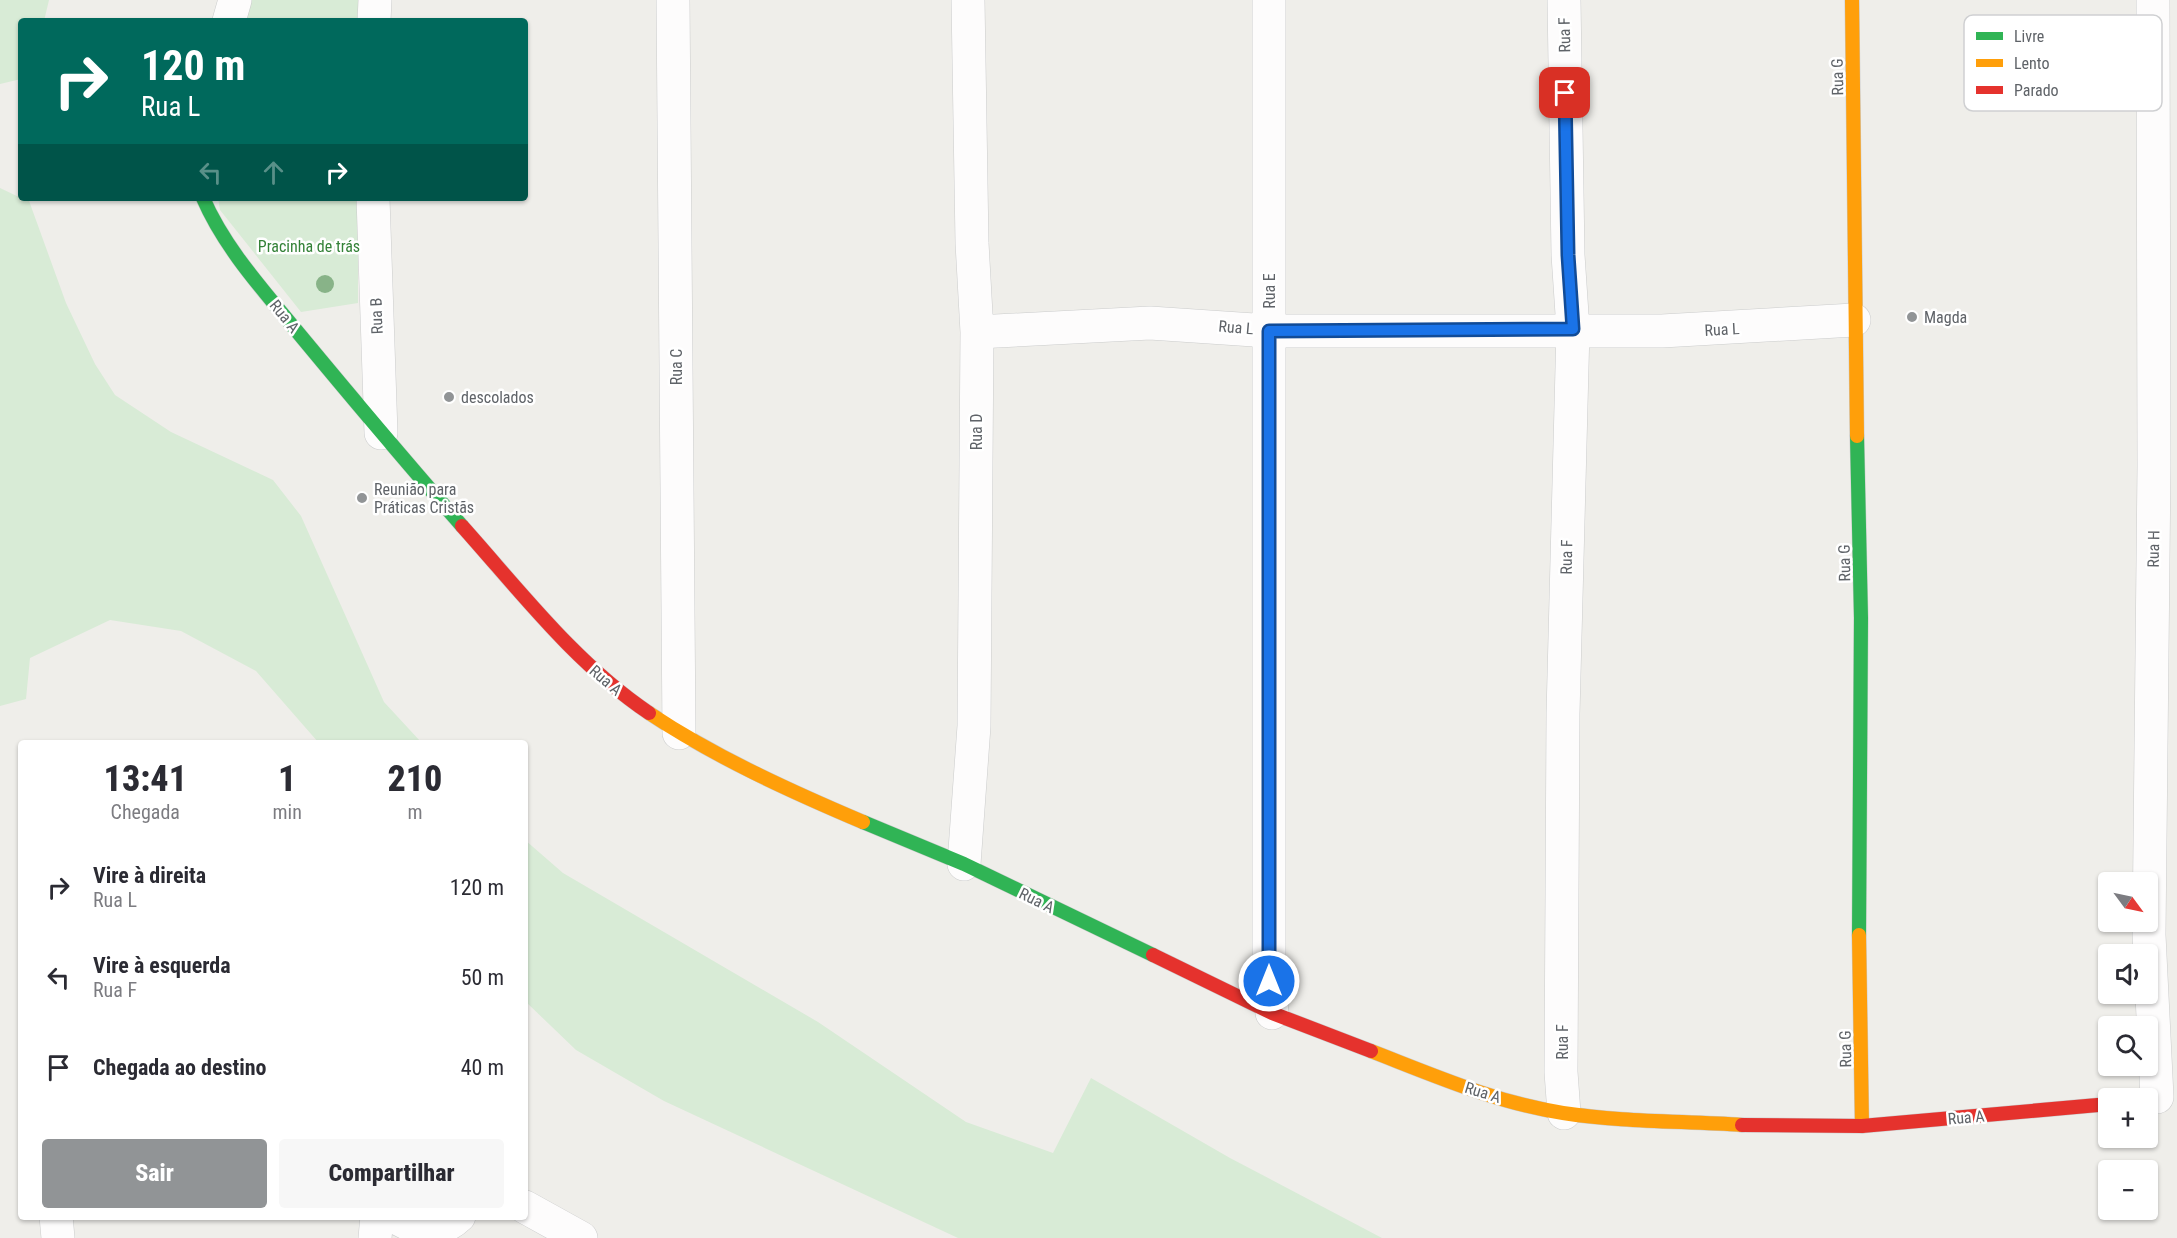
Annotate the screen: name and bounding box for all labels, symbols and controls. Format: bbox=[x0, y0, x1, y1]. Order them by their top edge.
legend bbox=[1964, 15, 2162, 111]
street label: Rua F bbox=[1555, 17, 1574, 53]
text: Livre bbox=[2014, 27, 2044, 46]
text: 120 m bbox=[141, 41, 246, 90]
icon: right bbox=[42, 42, 120, 120]
text: Lento bbox=[2014, 54, 2049, 73]
street label: Rua G bbox=[1828, 58, 1847, 96]
pin bbox=[1539, 67, 1590, 118]
icon: arrive bbox=[1548, 76, 1581, 109]
text: Parado bbox=[2014, 81, 2059, 100]
text: Rua L bbox=[141, 91, 200, 123]
icon: left bbox=[194, 156, 227, 189]
icon: ahead bbox=[257, 156, 290, 189]
icon: right bbox=[320, 156, 353, 189]
park label: Pracinha de trás bbox=[258, 237, 360, 256]
street label: Rua E bbox=[1260, 273, 1279, 309]
street label: Rua A bbox=[266, 296, 304, 337]
street label: Rua B bbox=[366, 298, 387, 334]
place label: Magda bbox=[1924, 308, 1967, 327]
marker: Magda bbox=[1905, 310, 1919, 324]
street label: Rua L bbox=[1218, 317, 1255, 339]
street label: Rua L bbox=[1704, 319, 1740, 340]
street label: Rua C bbox=[667, 349, 686, 385]
place label: descolados bbox=[461, 388, 534, 407]
marker: descolados bbox=[442, 390, 456, 404]
street label: Rua D bbox=[967, 414, 986, 450]
place label: Reunião para Práticas Cristãs bbox=[374, 480, 474, 517]
marker: Reunião para Práticas Cristãs bbox=[355, 491, 369, 505]
street label: Rua H bbox=[2144, 530, 2163, 568]
street label: Rua F bbox=[1557, 539, 1576, 575]
street label: Rua G bbox=[1835, 544, 1854, 582]
street label: Rua A bbox=[586, 661, 626, 700]
text: 13:41 bbox=[104, 758, 187, 800]
text: 1 bbox=[278, 758, 296, 800]
text: 210 bbox=[387, 758, 442, 800]
text: Chegada bbox=[111, 800, 180, 824]
text: min bbox=[273, 800, 302, 824]
text: m bbox=[407, 800, 422, 824]
text: Vire à direita bbox=[93, 863, 206, 888]
icon: right bbox=[42, 871, 75, 904]
north arrow bbox=[2098, 872, 2158, 932]
map controls bbox=[2098, 872, 2158, 1220]
text: 120 m bbox=[450, 875, 504, 900]
street label: Rua A bbox=[1016, 884, 1057, 917]
text: Rua L bbox=[93, 888, 137, 912]
button: sound bbox=[2098, 944, 2158, 1004]
position arrow bbox=[1237, 949, 1301, 1013]
text: Vire à esquerda bbox=[93, 953, 231, 978]
icon: left bbox=[42, 961, 75, 994]
text: 50 m bbox=[461, 965, 504, 990]
text: Rua F bbox=[93, 978, 137, 1002]
button: search bbox=[2098, 1016, 2158, 1076]
street label: Rua F bbox=[1553, 1024, 1572, 1060]
street label: Rua G bbox=[1836, 1030, 1855, 1068]
icon: arrive bbox=[42, 1051, 75, 1084]
text: Chegada ao destino bbox=[93, 1055, 267, 1080]
text: 40 m bbox=[461, 1055, 504, 1080]
street label: Rua A bbox=[1462, 1078, 1503, 1107]
button: + bbox=[2098, 1088, 2158, 1148]
street label: Rua A bbox=[1947, 1106, 1985, 1129]
button: Sair bbox=[42, 1139, 267, 1208]
button: Compartilhar bbox=[279, 1139, 504, 1208]
button: − bbox=[2098, 1160, 2158, 1220]

